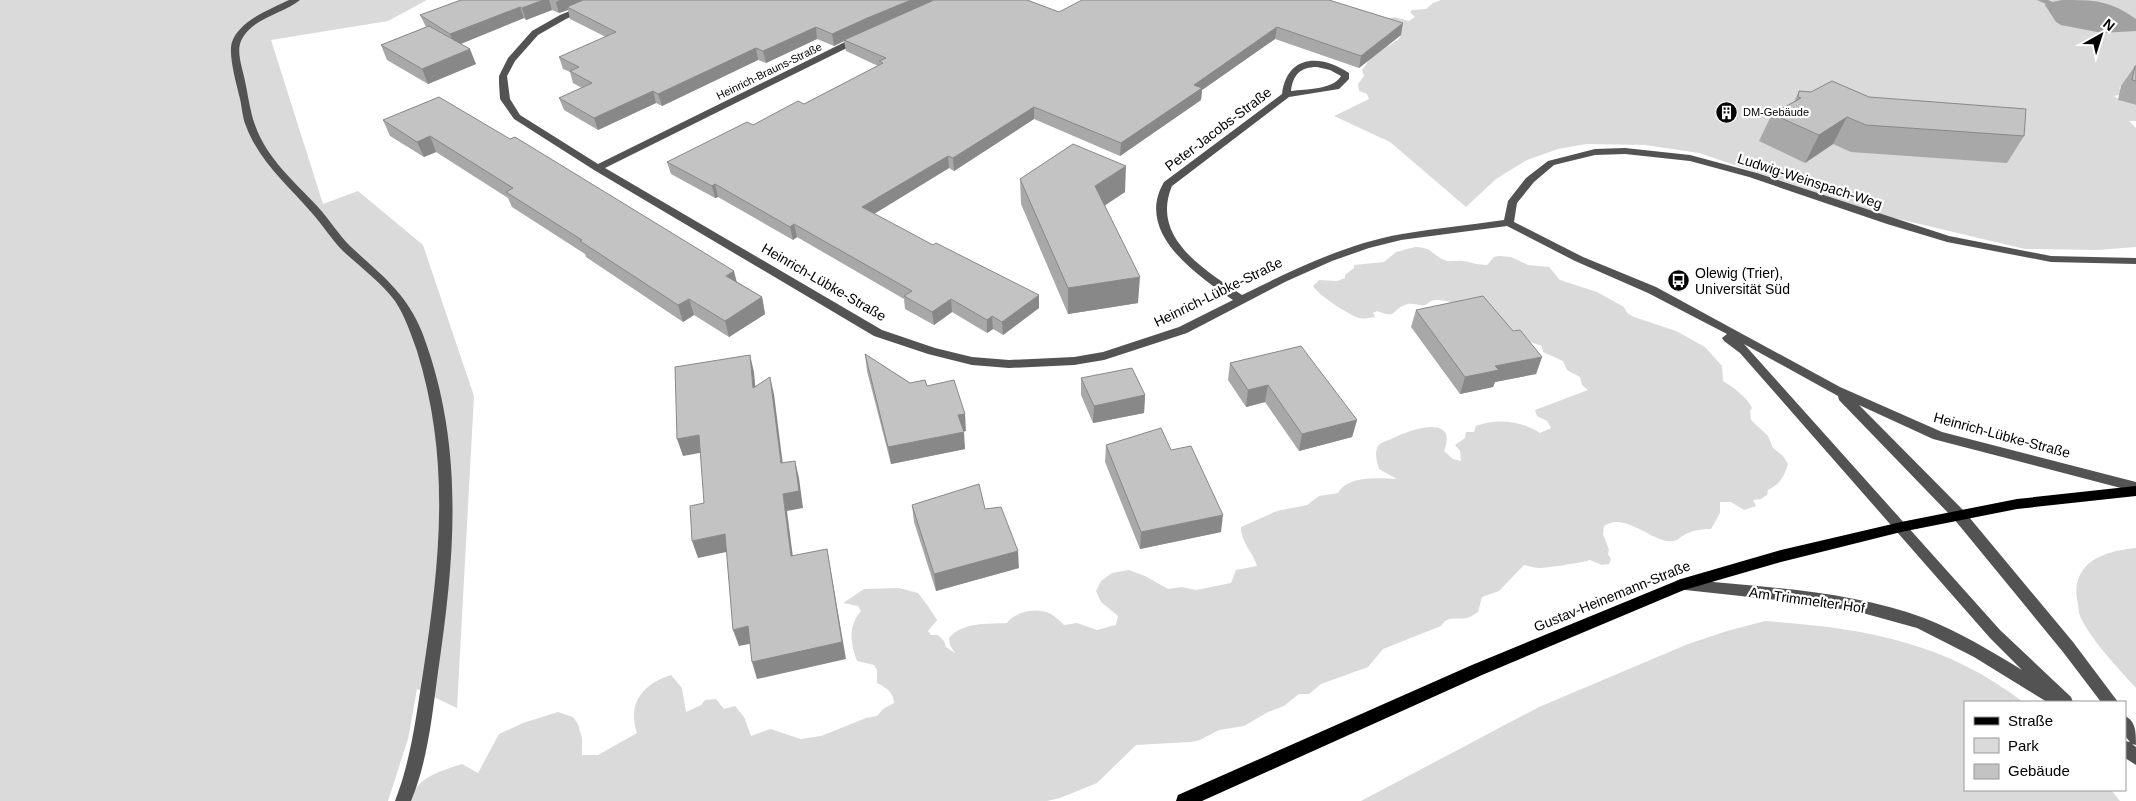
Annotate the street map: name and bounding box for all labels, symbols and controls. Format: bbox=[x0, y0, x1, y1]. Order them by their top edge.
north arrow bbox=[2076, 10, 2126, 60]
text: N bbox=[2100, 15, 2118, 34]
street label: Heinrich-Brauns-Straße bbox=[714, 40, 824, 102]
street label: Peter-Jacobs-Straße bbox=[1162, 84, 1275, 174]
building icon: DM-Gebäude bbox=[1715, 100, 1739, 124]
place label: DM-Gebäude bbox=[1743, 106, 1809, 118]
street label: Ludwig-Weinspach-Weg bbox=[1736, 150, 1884, 212]
street label: Heinrich-Lübke-Straße bbox=[759, 240, 889, 324]
street label: Heinrich-Lübke-Straße bbox=[1151, 254, 1285, 330]
place label: Olewig (Trier), Universität Süd bbox=[1695, 265, 1790, 297]
bus stop icon: Olewig (Trier), Universität Süd bbox=[1667, 269, 1691, 293]
street label: Heinrich-Lübke-Straße bbox=[1932, 409, 2072, 461]
street label: Gustav-Heinemann-Straße bbox=[1531, 557, 1693, 635]
street label: Am Trimmelter Hof bbox=[1748, 584, 1866, 616]
legend bbox=[1964, 701, 2126, 791]
text: Straße bbox=[2008, 712, 2053, 729]
text: Park bbox=[2008, 737, 2039, 754]
text: Gebäude bbox=[2008, 762, 2070, 779]

